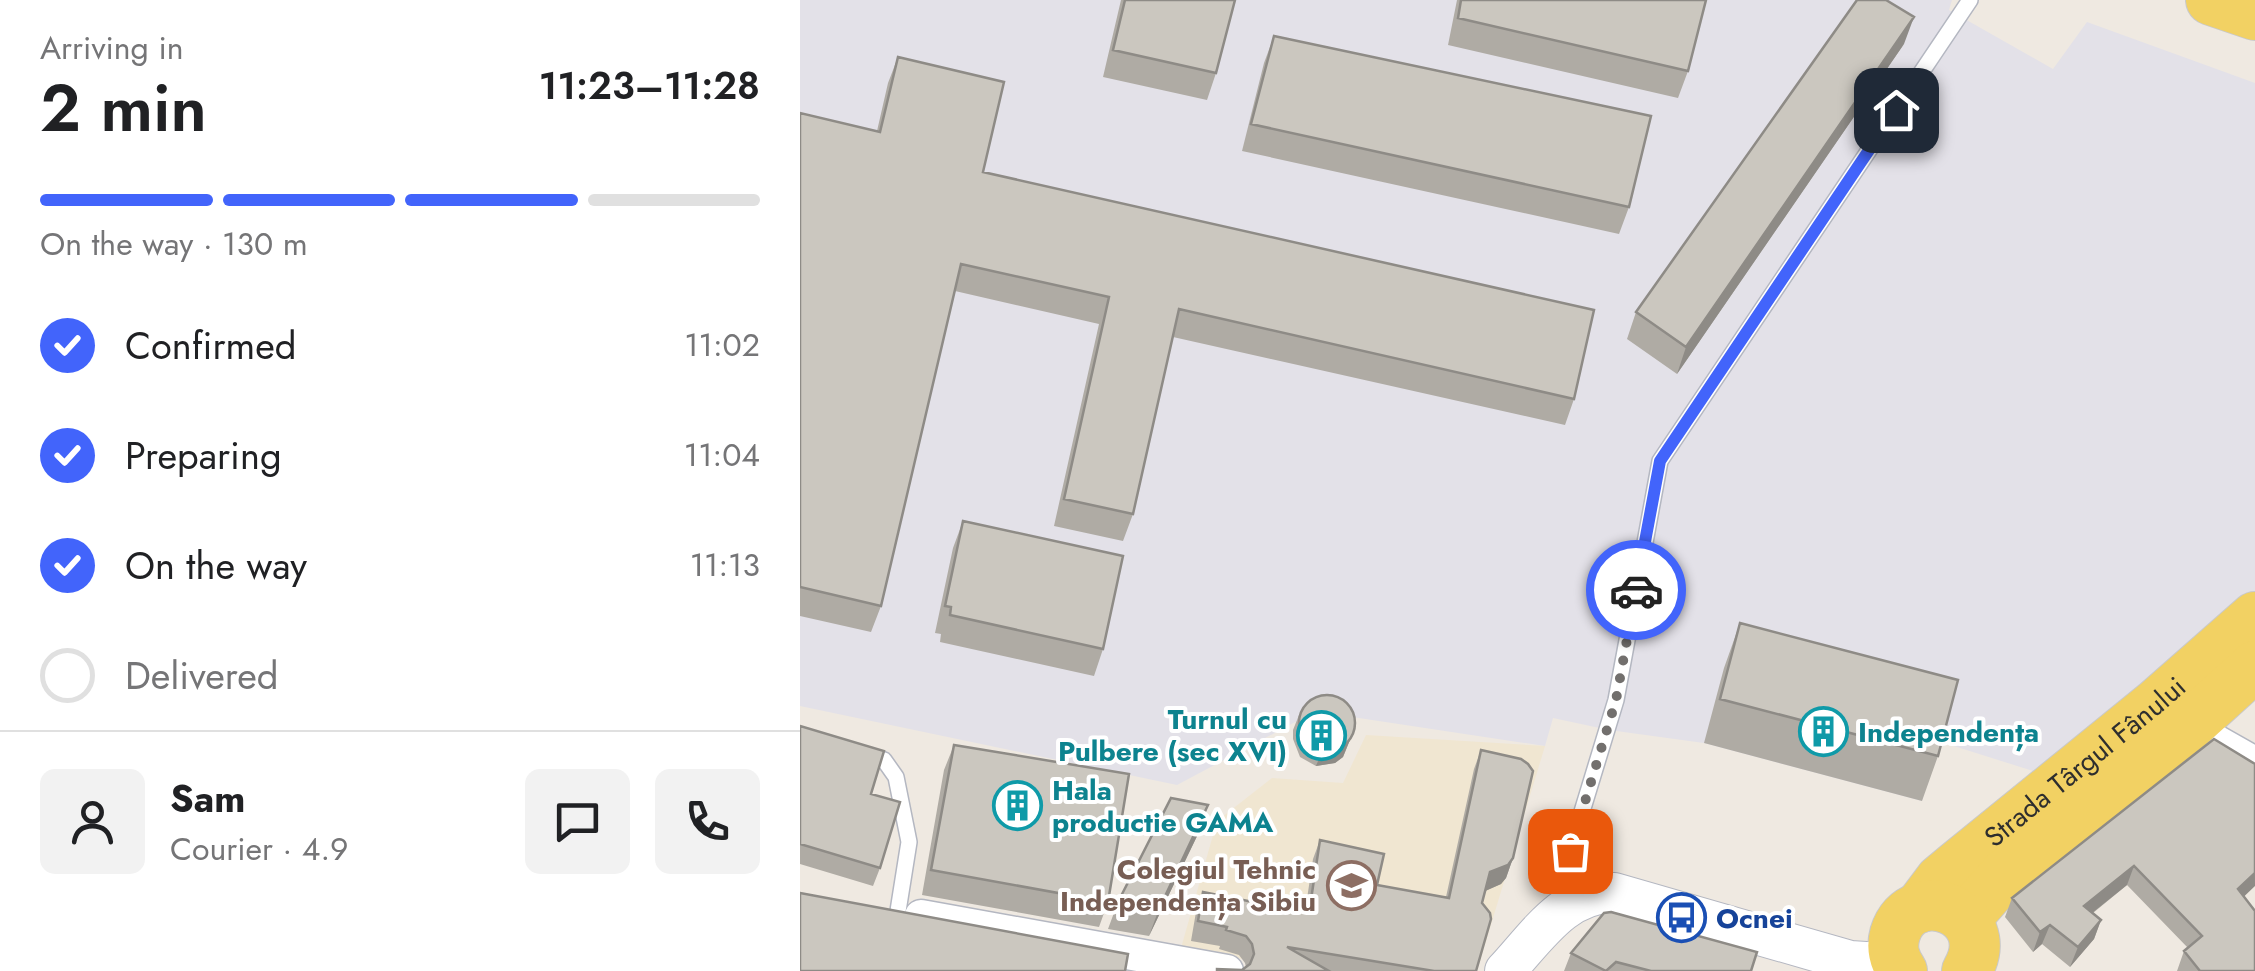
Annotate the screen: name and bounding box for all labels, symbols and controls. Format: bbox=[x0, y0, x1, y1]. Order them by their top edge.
text: Arriving in bbox=[40, 25, 184, 71]
text: 11:23–11:28 bbox=[539, 58, 760, 113]
text: 2 min bbox=[40, 61, 207, 155]
pin bbox=[1854, 68, 1939, 153]
icon: home bbox=[1869, 83, 1924, 138]
text: On the way · 130 m bbox=[40, 221, 308, 267]
icon: check bbox=[40, 318, 95, 373]
text: Confirmed bbox=[125, 318, 296, 373]
text: 11:02 bbox=[684, 322, 760, 368]
icon: check bbox=[40, 428, 95, 483]
text: Preparing bbox=[125, 428, 282, 483]
text: 11:04 bbox=[684, 432, 760, 478]
icon: check bbox=[40, 538, 95, 593]
text: On the way bbox=[125, 538, 307, 593]
courier bbox=[1586, 540, 1686, 640]
text: 11:13 bbox=[690, 542, 760, 588]
icon: car bbox=[1609, 563, 1664, 618]
text: Delivered bbox=[125, 648, 278, 703]
street label: Strada Târgul Fânului bbox=[1975, 667, 2195, 857]
place label: Turnul cu Pulbere (sec XVI) bbox=[1058, 699, 1287, 772]
building icon: Independența bbox=[1797, 706, 1849, 758]
building icon: Turnul cu Pulbere (sec XVI) bbox=[1296, 709, 1348, 761]
place label: Independența bbox=[1858, 712, 2039, 753]
button: person bbox=[40, 769, 145, 874]
button: chat bbox=[525, 769, 630, 874]
button: phone bbox=[655, 769, 760, 874]
place label: Hala productie GAMA bbox=[1052, 770, 1274, 843]
text: Sam bbox=[170, 771, 245, 826]
building icon: Hala productie GAMA bbox=[991, 780, 1043, 832]
pin bbox=[1528, 809, 1613, 894]
icon: bag bbox=[1543, 824, 1598, 879]
text: Courier · 4.9 bbox=[170, 826, 348, 872]
place label: Colegiul Tehnic Independența Sibiu bbox=[1060, 849, 1316, 922]
school or university icon: Colegiul Tehnic Independența Sibiu bbox=[1325, 859, 1377, 911]
bus stop icon: Ocnei bbox=[1655, 892, 1707, 944]
place label: Ocnei bbox=[1716, 898, 1793, 939]

